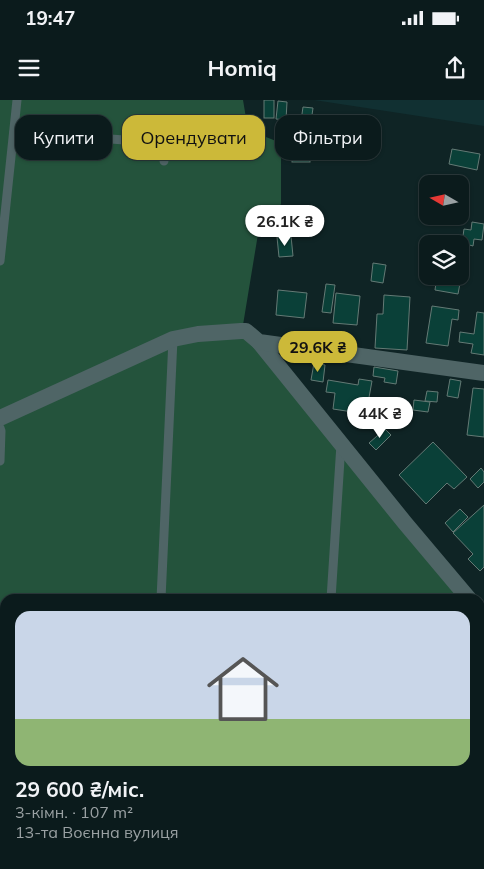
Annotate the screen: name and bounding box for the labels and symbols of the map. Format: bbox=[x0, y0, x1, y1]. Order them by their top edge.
north arrow bbox=[419, 175, 469, 225]
pin: 26.1K ₴ bbox=[239, 204, 331, 247]
pin: 29.6K ₴ bbox=[272, 330, 364, 373]
pin: 44K ₴ bbox=[345, 396, 415, 439]

